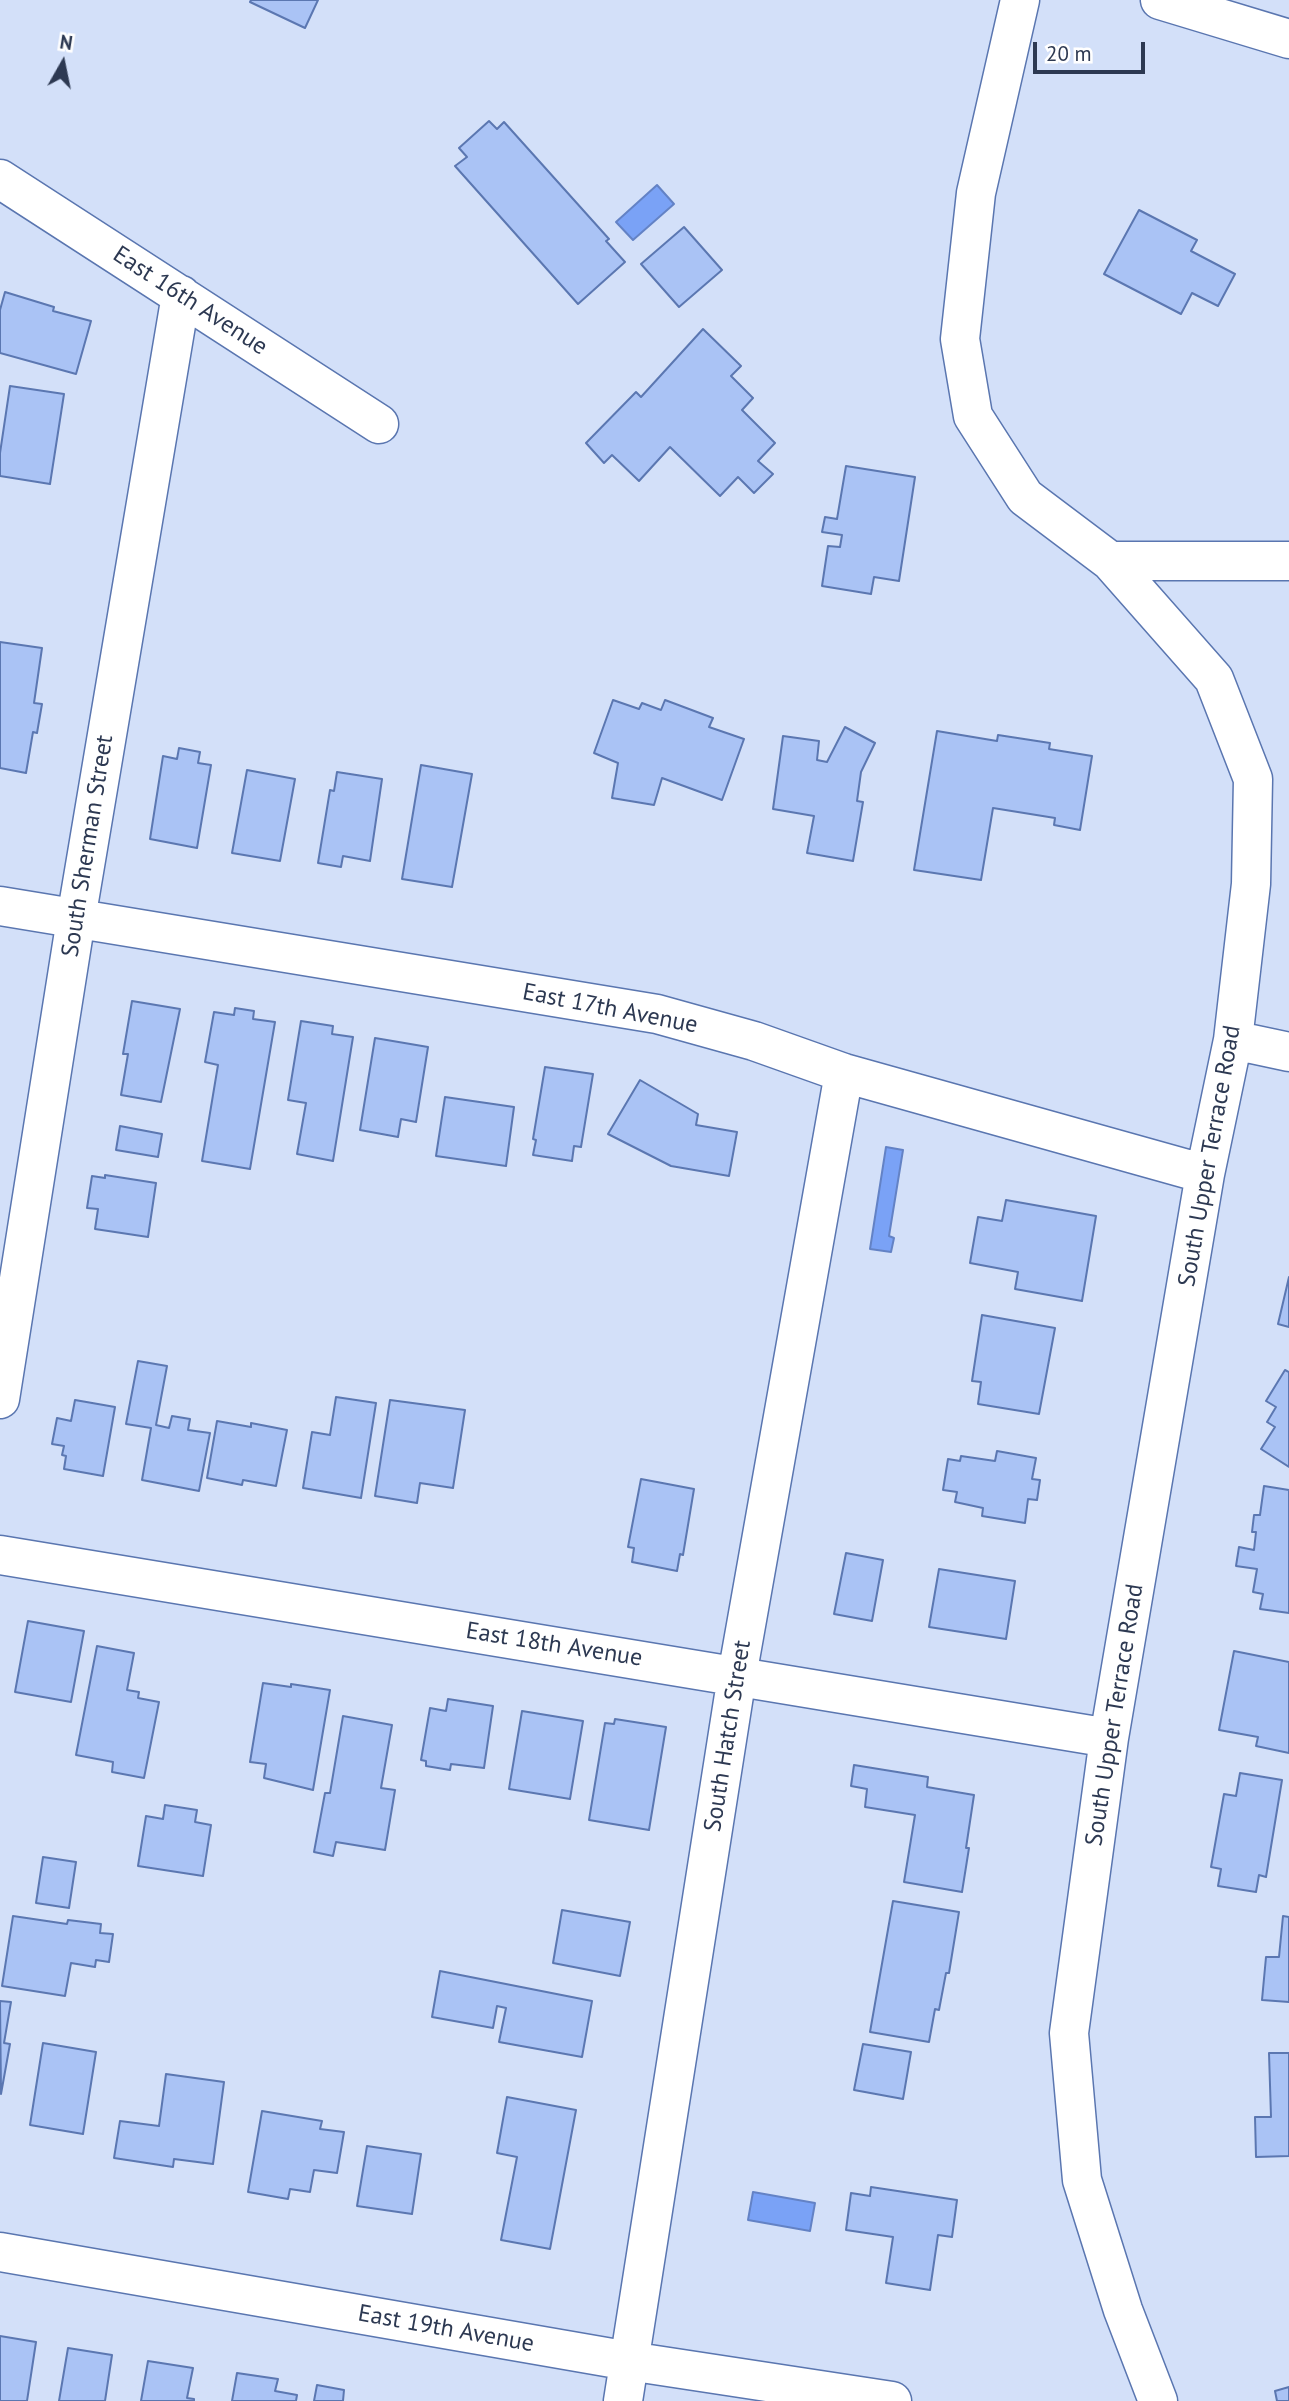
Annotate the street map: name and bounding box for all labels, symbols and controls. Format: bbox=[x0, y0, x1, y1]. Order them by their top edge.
north arrow bbox=[28, 28, 98, 98]
scale bar bbox=[1037, 28, 1149, 72]
text: N bbox=[58, 29, 74, 55]
text: 20 m bbox=[1046, 40, 1092, 67]
street label: East 16th Avenue bbox=[107, 240, 273, 362]
street label: South Sherman Street bbox=[56, 733, 120, 959]
street label: East 17th Avenue bbox=[520, 978, 700, 1040]
street label: South Upper Terrace Road bbox=[1173, 1023, 1247, 1289]
street label: South Upper Terrace Road bbox=[1080, 1582, 1150, 1848]
street label: East 18th Avenue bbox=[464, 1617, 644, 1673]
street label: South Hatch Street bbox=[699, 1638, 757, 1834]
street label: East 19th Avenue bbox=[356, 2299, 536, 2359]

